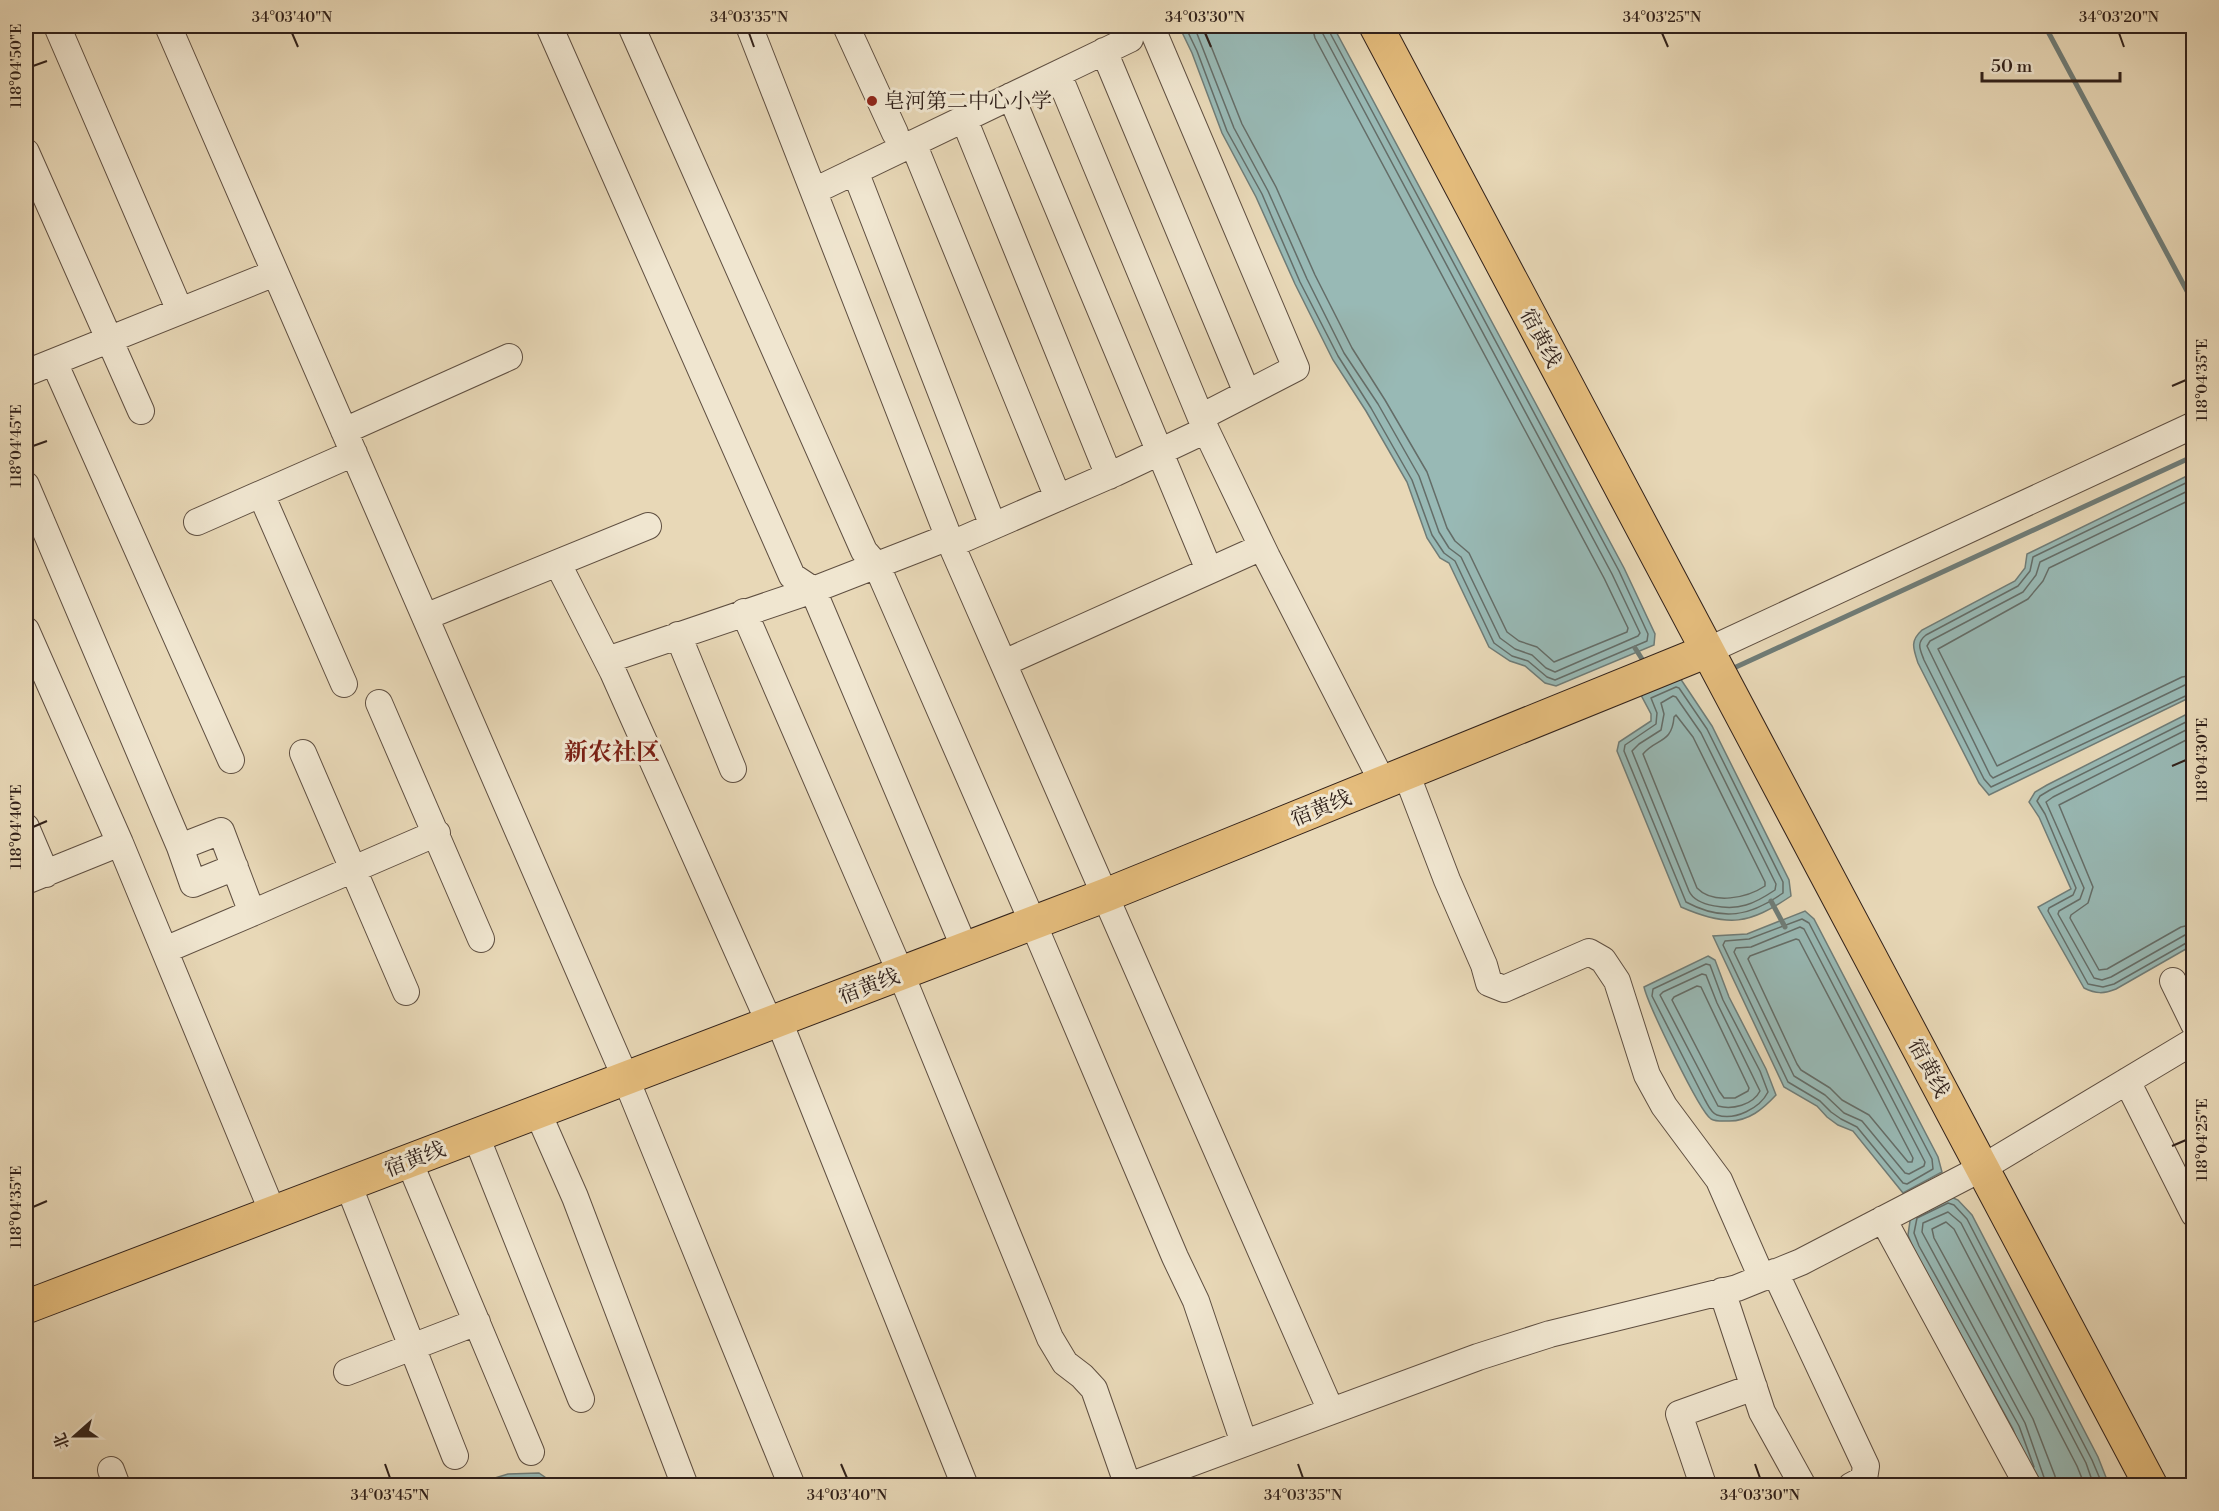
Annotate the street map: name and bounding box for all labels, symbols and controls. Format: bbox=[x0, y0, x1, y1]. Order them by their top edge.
text: 34°03'40"N bbox=[252, 8, 332, 27]
text: 34°03'35"N bbox=[710, 8, 788, 27]
text: 34°03'30"N bbox=[1165, 8, 1245, 27]
text: 34°03'25"N bbox=[1623, 8, 1701, 27]
text: 34°03'20"N bbox=[2079, 8, 2159, 27]
text: 118°04'50"E bbox=[7, 24, 26, 108]
scale bar bbox=[1982, 45, 2120, 83]
text: 50 m bbox=[1991, 55, 2033, 78]
place label: 皂河第二中心小学 bbox=[884, 89, 1052, 115]
marker: 皂河第二中心小学 bbox=[865, 94, 879, 108]
street label: 宿黄线 bbox=[1514, 305, 1566, 372]
text: 118°04'35"E bbox=[2193, 339, 2212, 421]
text: 118°04'45"E bbox=[7, 404, 26, 488]
text: 118°04'30"E bbox=[2193, 718, 2212, 802]
district label: 新农社区 bbox=[564, 738, 660, 768]
text: 118°04'40"E bbox=[7, 784, 26, 870]
street label: 宿黄线 bbox=[1287, 785, 1355, 833]
street label: 宿黄线 bbox=[835, 964, 903, 1010]
street label: 宿黄线 bbox=[1902, 1035, 1954, 1102]
text: 118°04'25"E bbox=[2193, 1098, 2212, 1182]
street label: 宿黄线 bbox=[381, 1137, 449, 1183]
text: 118°04'35"E bbox=[7, 1166, 26, 1248]
north arrow bbox=[45, 1406, 105, 1466]
text: 北 bbox=[50, 1430, 74, 1452]
text: 34°03'45"N bbox=[351, 1486, 429, 1505]
text: 34°03'40"N bbox=[807, 1486, 887, 1505]
text: 34°03'35"N bbox=[1264, 1486, 1342, 1505]
text: 34°03'30"N bbox=[1720, 1486, 1800, 1505]

